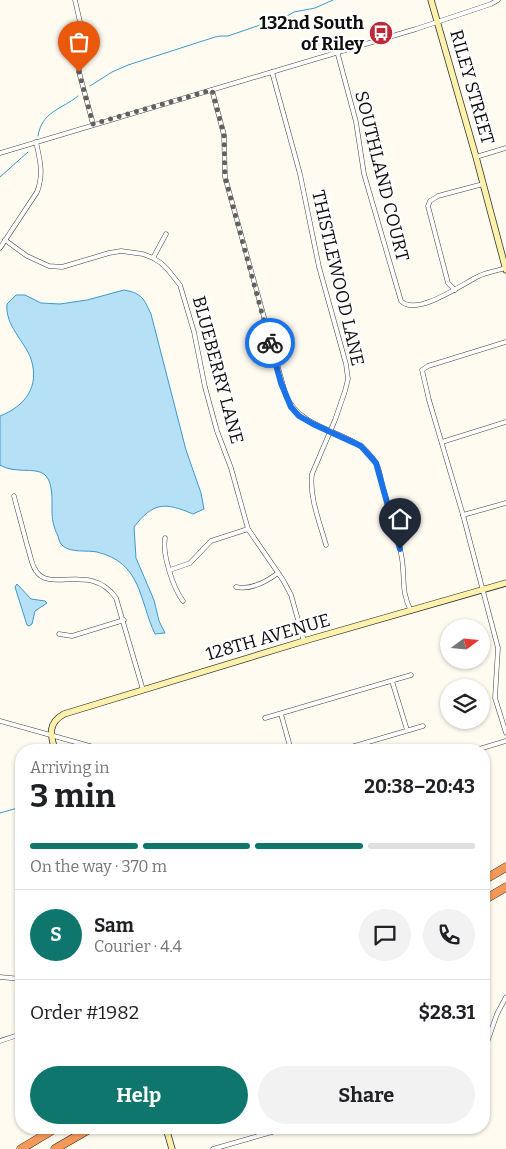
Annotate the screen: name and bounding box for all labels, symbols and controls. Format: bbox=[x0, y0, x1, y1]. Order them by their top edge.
place label: 132nd South of Riley bbox=[259, 12, 365, 55]
bus stop icon: 132nd South of Riley bbox=[368, 20, 394, 46]
pin bbox=[58, 21, 100, 72]
street label: RILEY STREET bbox=[445, 27, 499, 147]
icon: bag bbox=[65, 28, 93, 56]
street label: SOUTHLAND COURT bbox=[350, 89, 414, 264]
street label: THISTLEWOOD LANE bbox=[307, 188, 369, 368]
street label: BLUEBERRY LANE bbox=[188, 294, 248, 446]
courier bbox=[245, 318, 295, 368]
icon: bike bbox=[256, 329, 284, 357]
pin bbox=[379, 498, 421, 549]
icon: home bbox=[386, 505, 414, 533]
street label: 128TH AVENUE bbox=[203, 609, 333, 665]
north arrow bbox=[440, 619, 490, 669]
map controls bbox=[440, 619, 490, 729]
button: layers bbox=[440, 679, 490, 729]
text: Arriving in bbox=[30, 758, 109, 777]
text: 20:38–20:43 bbox=[364, 775, 475, 798]
text: 3 min bbox=[30, 777, 116, 815]
text: On the way · 370 m bbox=[30, 857, 167, 876]
button: chat bbox=[359, 909, 411, 961]
button: phone bbox=[423, 909, 475, 961]
text: Sam bbox=[94, 914, 134, 937]
text: S bbox=[50, 923, 62, 946]
text: Courier · 4.4 bbox=[94, 937, 182, 956]
text: Order #1982 bbox=[30, 1001, 139, 1024]
text: $28.31 bbox=[418, 1001, 475, 1024]
button: Help bbox=[30, 1066, 248, 1124]
button: Share bbox=[258, 1066, 475, 1124]

